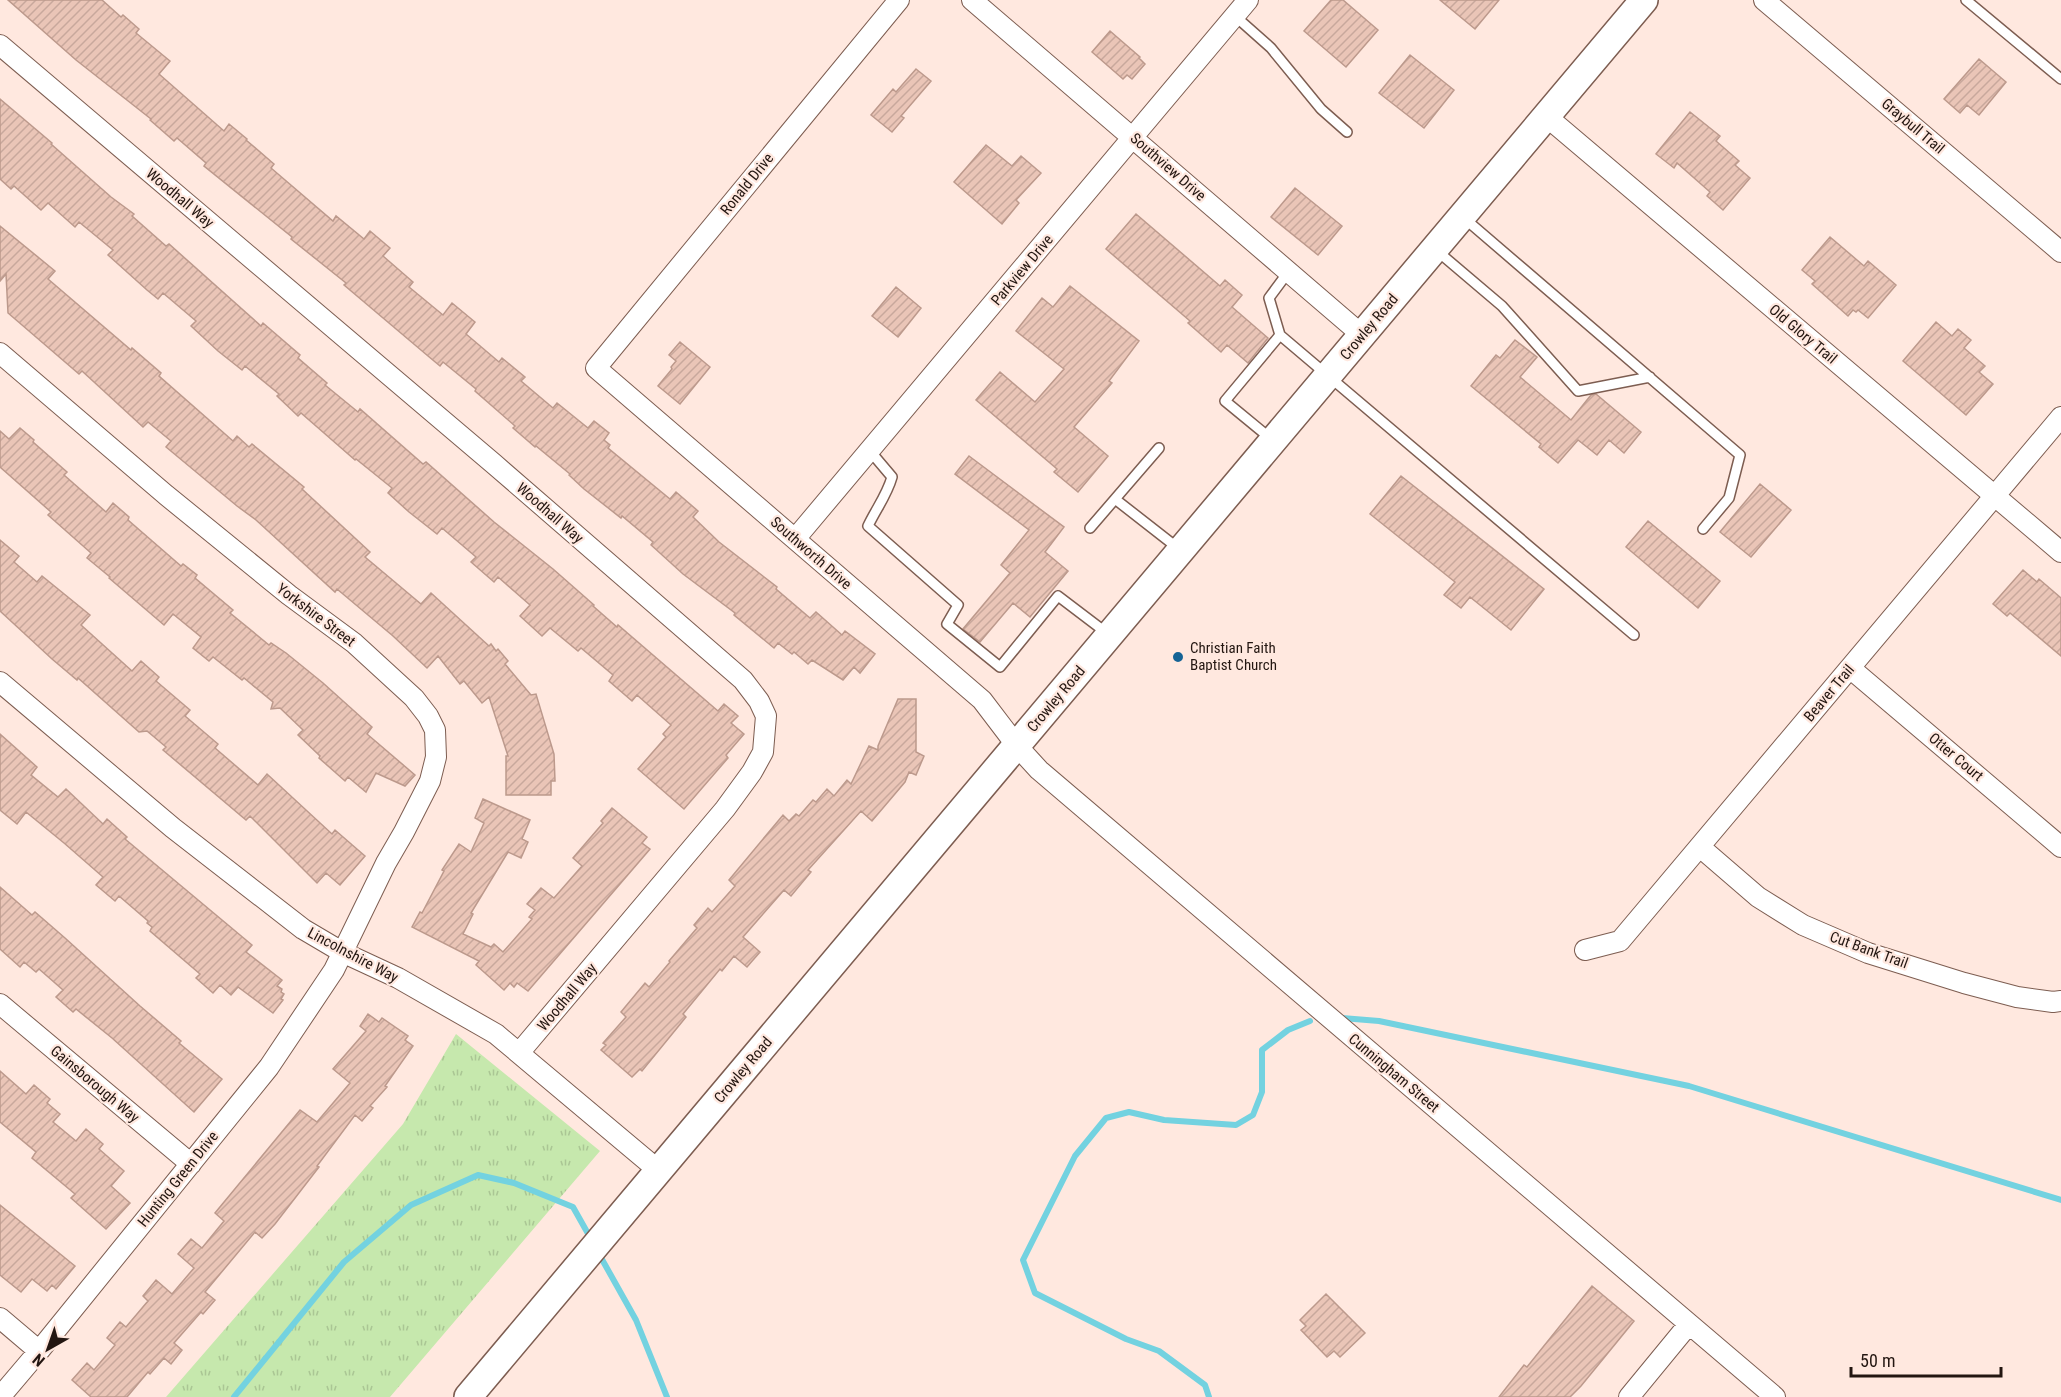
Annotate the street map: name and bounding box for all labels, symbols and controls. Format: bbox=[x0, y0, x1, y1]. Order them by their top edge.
street label: Graybull Trail bbox=[1878, 94, 1948, 158]
street label: Southview Drive bbox=[1127, 129, 1209, 205]
street label: Ronald Drive bbox=[717, 150, 777, 218]
street label: Woodhall Way bbox=[142, 164, 218, 232]
street label: Parkview Drive bbox=[987, 231, 1057, 309]
street label: Crowley Road bbox=[1336, 290, 1402, 364]
street label: Old Glory Trail bbox=[1765, 300, 1841, 368]
street label: Woodhall Way bbox=[513, 479, 587, 547]
street label: Southworth Drive bbox=[767, 513, 855, 593]
street label: Yorkshire Street bbox=[273, 580, 359, 650]
place label: Christian Faith Baptist Church bbox=[1190, 639, 1277, 674]
marker: Christian Faith Baptist Church bbox=[1171, 650, 1185, 664]
street label: Beaver Trail bbox=[1800, 661, 1858, 725]
street label: Crowley Road bbox=[1023, 662, 1089, 736]
street label: Otter Court bbox=[1925, 729, 1987, 785]
street label: Lincolnshire Way bbox=[305, 924, 401, 986]
street label: Cut Bank Trail bbox=[1827, 928, 1911, 972]
street label: Woodhall Way bbox=[533, 959, 601, 1035]
street label: Cunningham Street bbox=[1345, 1030, 1443, 1116]
street label: Crowley Road bbox=[710, 1033, 776, 1107]
street label: Gainsborough Way bbox=[47, 1042, 143, 1126]
street label: Hunting Green Drive bbox=[134, 1128, 222, 1230]
north arrow bbox=[18, 1319, 78, 1379]
scale bar bbox=[1851, 1340, 2001, 1378]
text: N bbox=[29, 1350, 49, 1371]
text: 50 m bbox=[1860, 1350, 1895, 1371]

